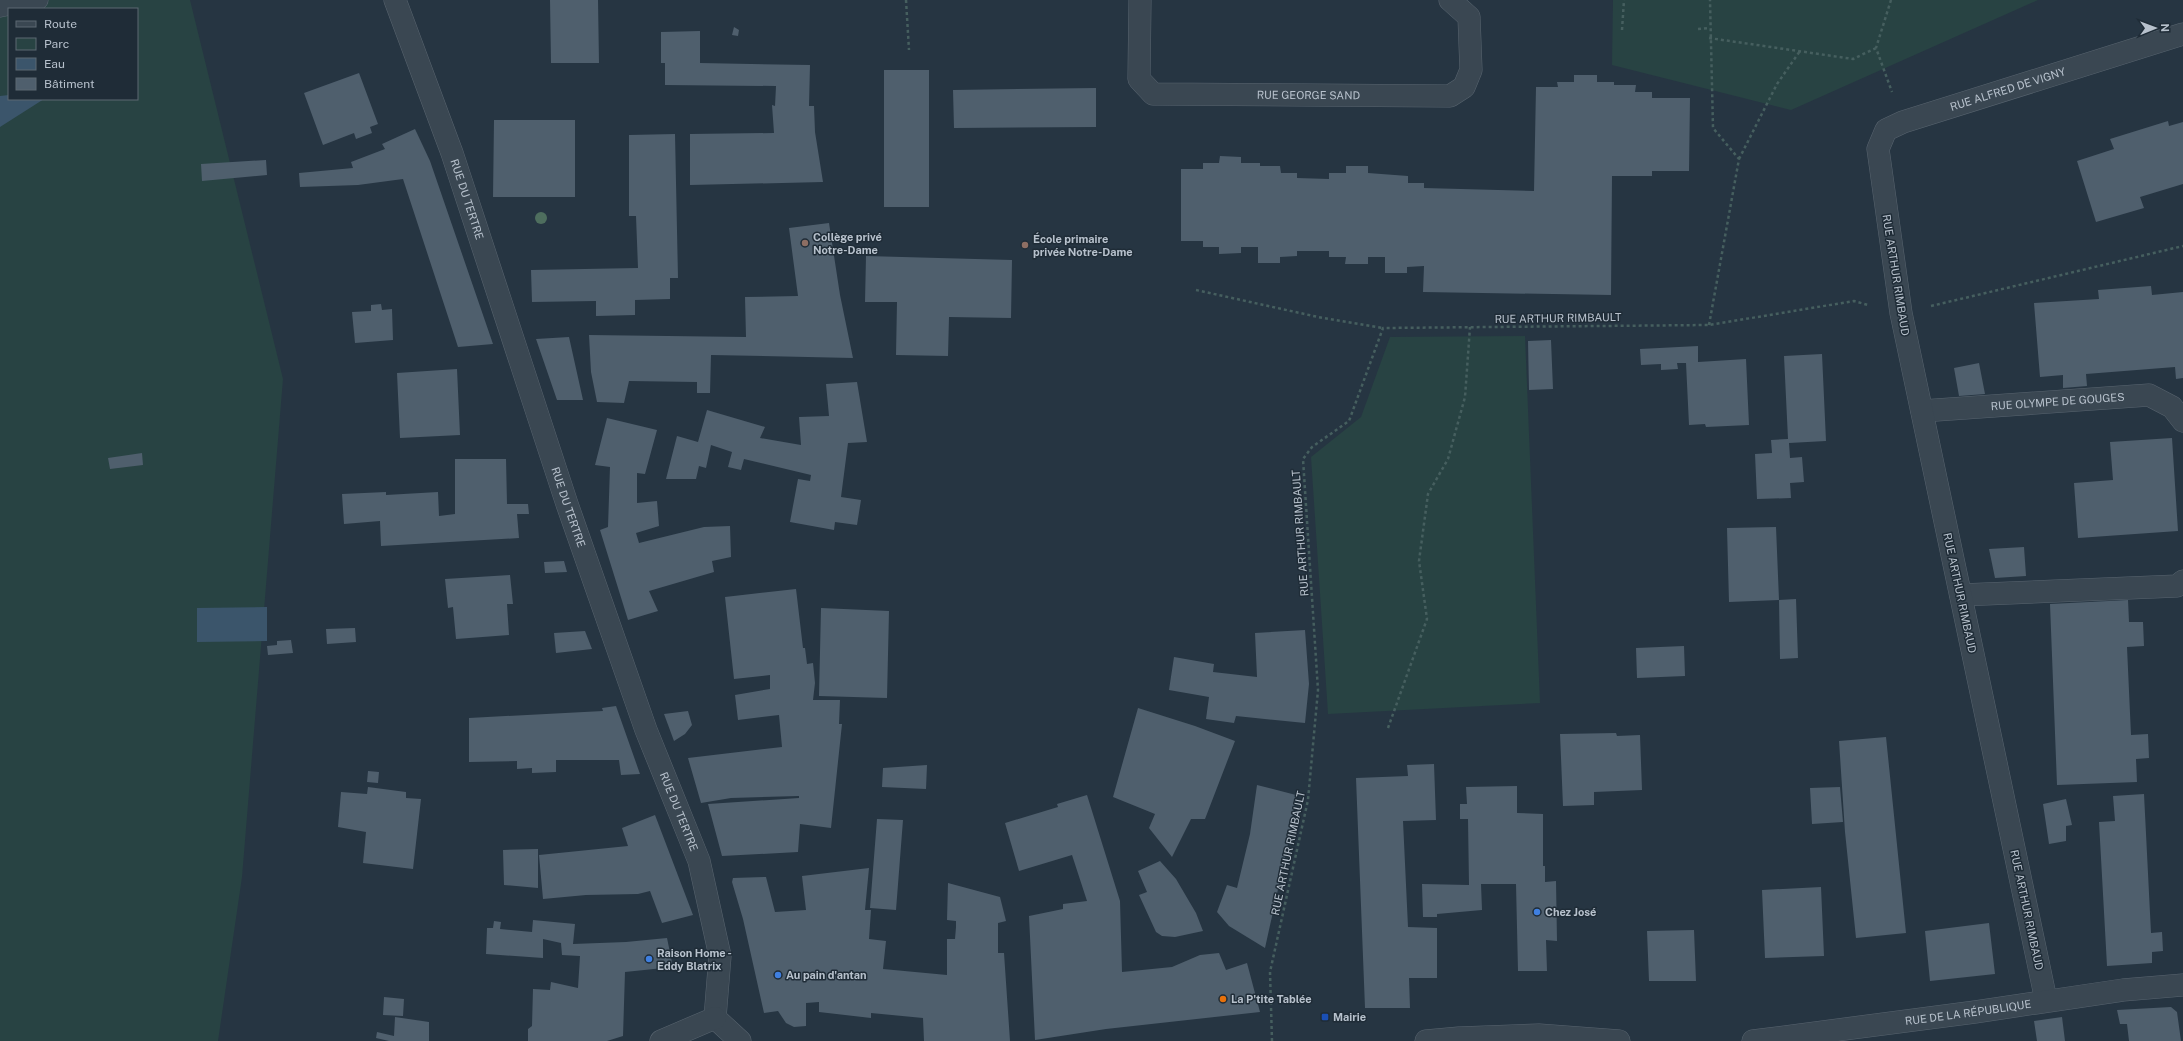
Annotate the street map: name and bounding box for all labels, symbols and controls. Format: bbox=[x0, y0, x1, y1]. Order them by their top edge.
legend bbox=[8, 8, 138, 100]
north arrow bbox=[2135, 8, 2175, 48]
text: Route bbox=[44, 17, 77, 31]
text: N bbox=[2159, 23, 2171, 32]
text: Parc bbox=[44, 37, 69, 51]
text: Eau bbox=[44, 57, 65, 71]
street label: RUE ALFRED DE VIGNY bbox=[1949, 65, 2067, 113]
text: Bâtiment bbox=[44, 77, 95, 91]
street label: RUE GEORGE SAND bbox=[1257, 89, 1361, 101]
street label: RUE DU TERTRE bbox=[448, 157, 486, 241]
street label: RUE ARTHUR RIMBAUD bbox=[1880, 213, 1912, 337]
place label: Collège privé Notre-Dame bbox=[813, 231, 882, 256]
place label: École primaire privée Notre-Dame bbox=[1033, 232, 1133, 258]
marker: Collège privé Notre-Dame bbox=[800, 238, 810, 248]
marker: École primaire privée Notre-Dame bbox=[1020, 240, 1030, 250]
street label: RUE ARTHUR RIMBAULT bbox=[1494, 311, 1622, 325]
street label: RUE OLYMPE DE GOUGES bbox=[1990, 391, 2125, 412]
street label: RUE DU TERTRE bbox=[549, 465, 588, 549]
street label: RUE ARTHUR RIMBAULT bbox=[1290, 469, 1310, 597]
street label: RUE ARTHUR RIMBAUD bbox=[1941, 532, 1979, 655]
street label: RUE DU TERTRE bbox=[658, 770, 700, 853]
street label: RUE ARTHUR RIMBAULT bbox=[1269, 789, 1307, 916]
street label: RUE ARTHUR RIMBAUD bbox=[2008, 849, 2046, 972]
place label: Chez José bbox=[1545, 906, 1596, 918]
marker: Chez José bbox=[1532, 907, 1542, 917]
place label: Raison Home - Eddy Blatrix bbox=[657, 947, 732, 972]
marker: Raison Home - Eddy Blatrix bbox=[644, 954, 654, 964]
place label: Au pain d'antan bbox=[786, 969, 867, 981]
marker: Au pain d'antan bbox=[773, 970, 783, 980]
place label: La P'tite Tablée bbox=[1231, 993, 1312, 1005]
marker: La P'tite Tablée bbox=[1218, 994, 1228, 1004]
street label: RUE DE LA RÉPUBLIQUE bbox=[1904, 998, 2032, 1027]
place label: Mairie bbox=[1333, 1011, 1366, 1023]
marker: Mairie bbox=[1320, 1012, 1330, 1022]

